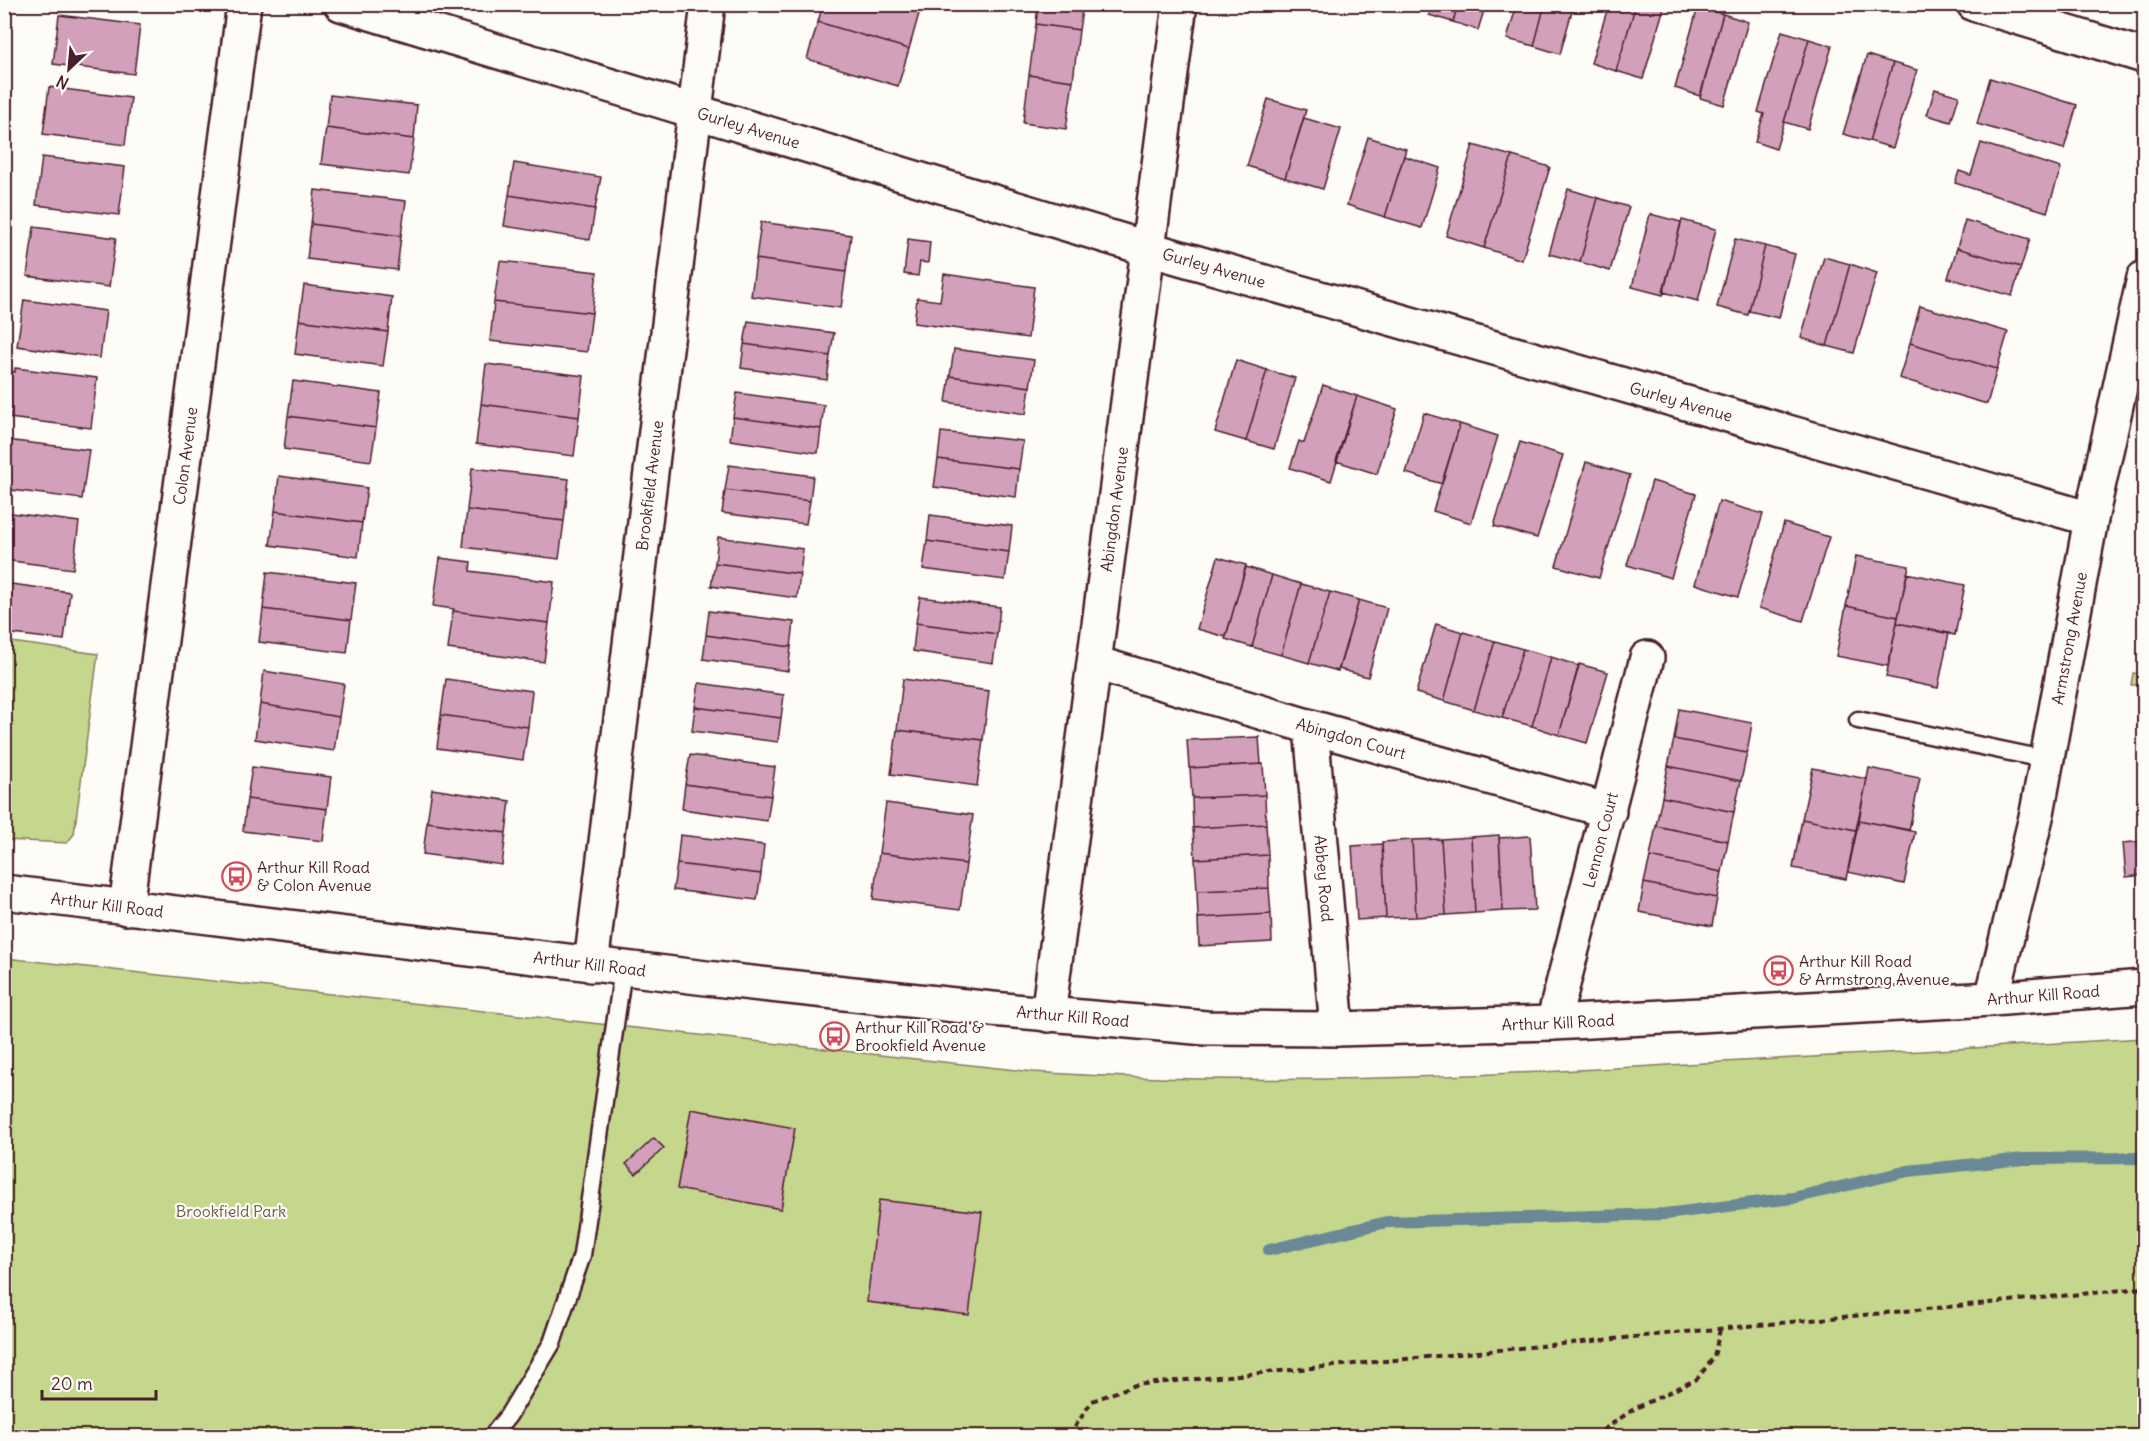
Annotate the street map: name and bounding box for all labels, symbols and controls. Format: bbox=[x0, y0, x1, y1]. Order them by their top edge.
north arrow bbox=[39, 39, 99, 99]
text: N bbox=[53, 71, 72, 94]
street label: Gurley Avenue bbox=[695, 103, 802, 153]
street label: Gurley Avenue bbox=[1160, 243, 1268, 292]
street label: Gurley Avenue bbox=[1627, 377, 1735, 426]
street label: Colon Avenue bbox=[169, 406, 201, 506]
street label: Brookfield Avenue bbox=[632, 419, 667, 552]
street label: Abingdon Avenue bbox=[1096, 445, 1132, 573]
street label: Armstrong Avenue bbox=[2047, 570, 2091, 706]
street label: Abingdon Court bbox=[1294, 713, 1409, 763]
street label: Lennon Court bbox=[1578, 789, 1622, 890]
street label: Abbey Road bbox=[1310, 834, 1338, 923]
place label: Arthur Kill Road & Colon Avenue bbox=[257, 857, 372, 895]
bus stop icon: Arthur Kill Road & Colon Avenue bbox=[220, 860, 252, 892]
street label: Arthur Kill Road bbox=[50, 888, 165, 921]
street label: Arthur Kill Road bbox=[532, 947, 647, 981]
place label: Arthur Kill Road & Armstrong Avenue bbox=[1799, 951, 1950, 989]
bus stop icon: Arthur Kill Road & Armstrong Avenue bbox=[1762, 954, 1794, 986]
street label: Arthur Kill Road bbox=[1986, 981, 2101, 1009]
street label: Arthur Kill Road bbox=[1016, 1001, 1130, 1031]
street label: Arthur Kill Road bbox=[1501, 1010, 1615, 1034]
place label: Arthur Kill Road & Brookfield Avenue bbox=[855, 1017, 986, 1055]
bus stop icon: Arthur Kill Road & Brookfield Avenue bbox=[818, 1020, 850, 1052]
park label: Brookfield Park bbox=[176, 1201, 286, 1221]
scale bar bbox=[42, 1363, 156, 1401]
text: 20 m bbox=[51, 1372, 93, 1395]

